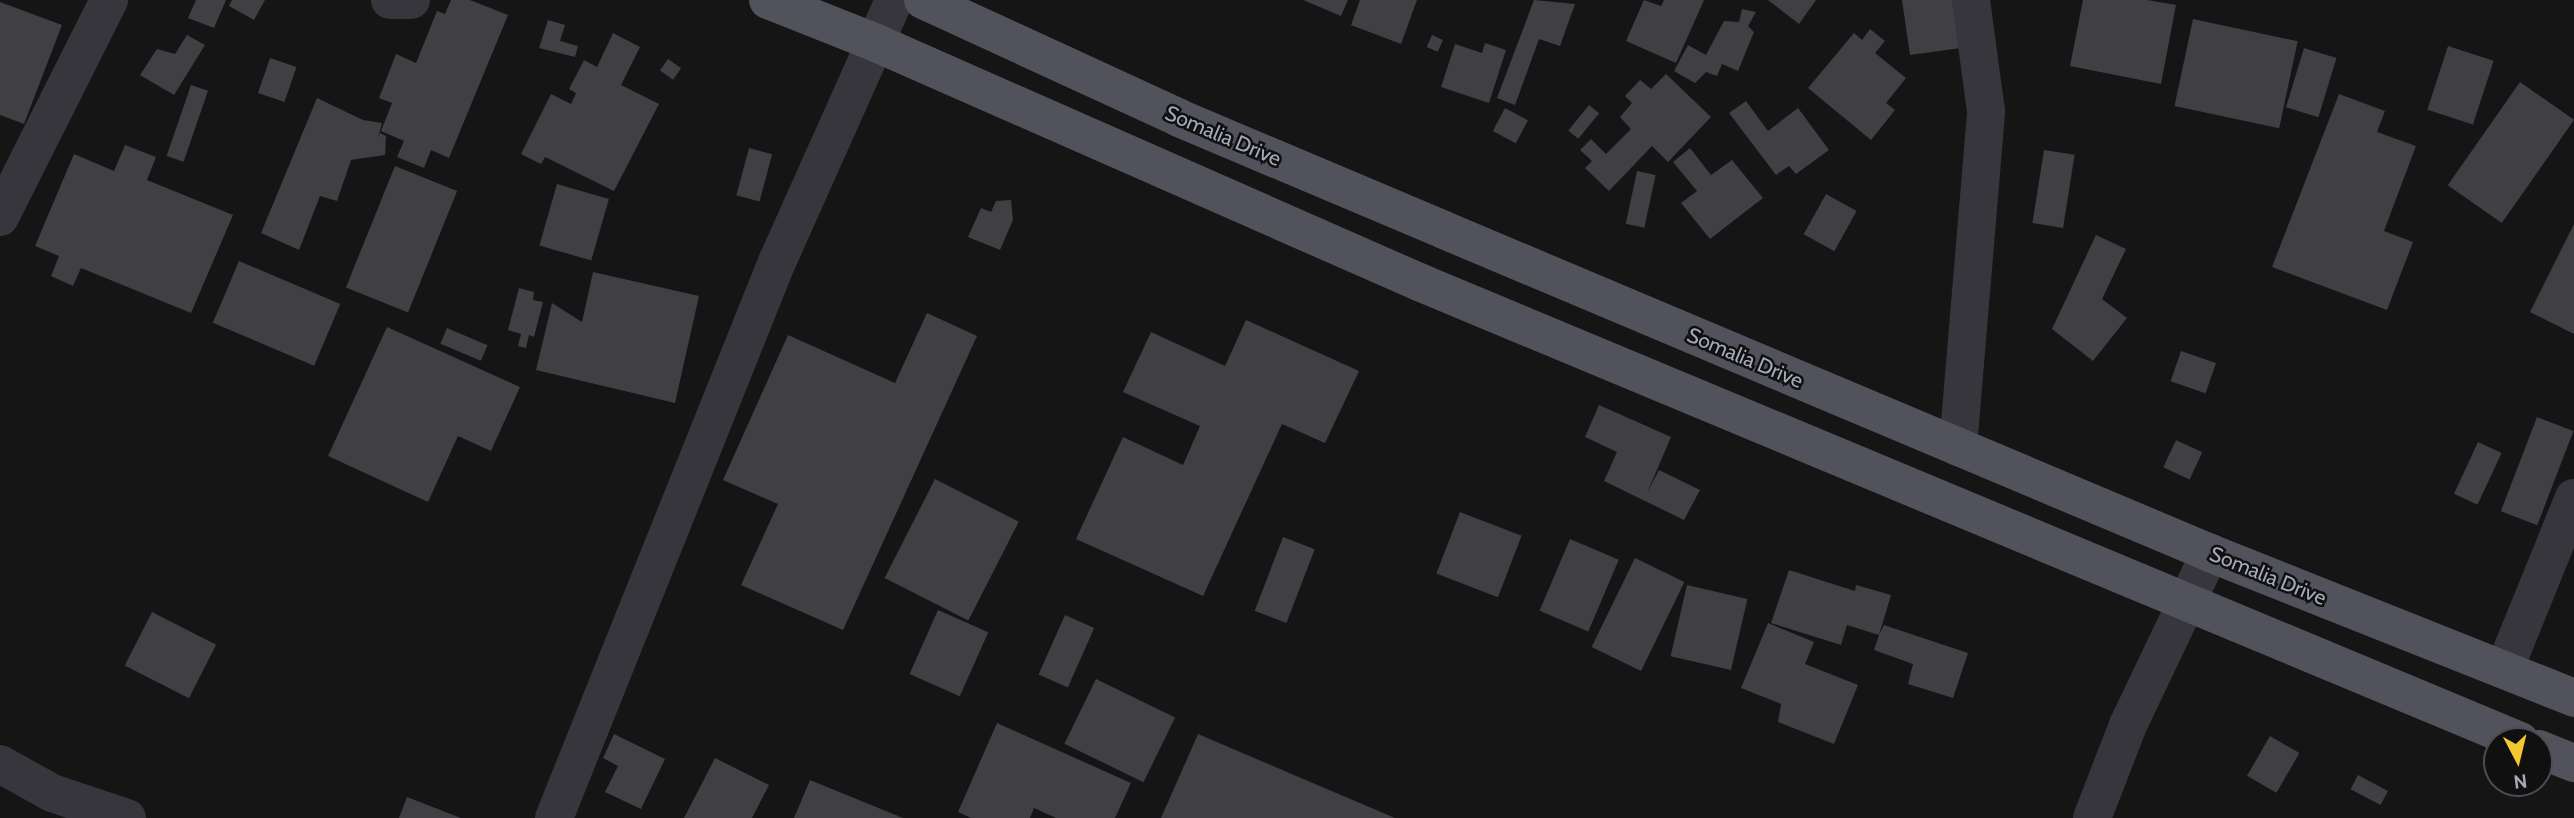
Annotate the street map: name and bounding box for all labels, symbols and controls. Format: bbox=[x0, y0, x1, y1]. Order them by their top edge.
street label: Somalia Drive bbox=[1161, 100, 1285, 172]
street label: Somalia Drive bbox=[1683, 322, 1807, 394]
street label: Somalia Drive bbox=[2206, 541, 2330, 611]
north arrow bbox=[2483, 727, 2553, 797]
text: N bbox=[2512, 769, 2528, 794]

